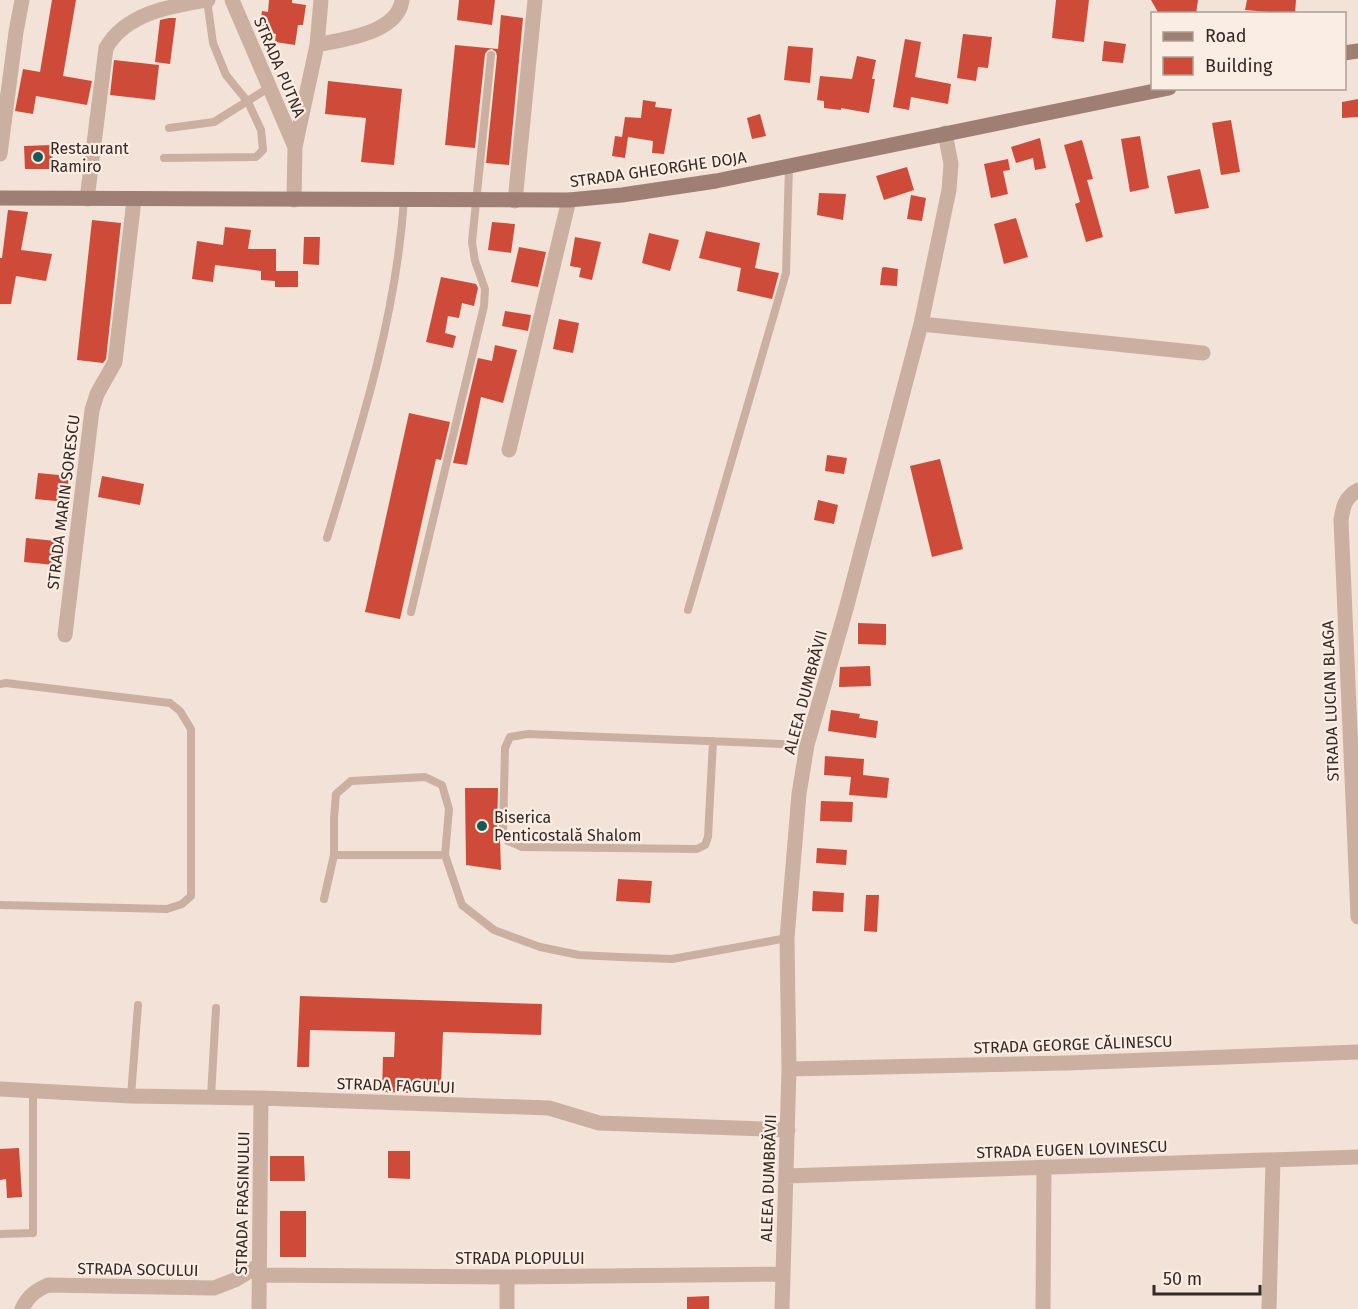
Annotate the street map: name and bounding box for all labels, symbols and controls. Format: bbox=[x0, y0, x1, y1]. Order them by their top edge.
legend bbox=[1151, 12, 1346, 90]
street label: STRADA PUTNA bbox=[250, 14, 310, 121]
text: Road bbox=[1205, 25, 1247, 47]
text: Building bbox=[1205, 55, 1273, 77]
place label: Restaurant Ramiro bbox=[50, 139, 129, 176]
street label: STRADA GHEORGHE DOJA bbox=[569, 148, 748, 191]
marker: Restaurant Ramiro bbox=[31, 150, 45, 164]
street label: STRADA MARIN SORESCU bbox=[43, 413, 84, 591]
street label: STRADA LUCIAN BLAGA bbox=[1318, 619, 1343, 782]
street label: ALEEA DUMBRĂVII bbox=[779, 628, 831, 756]
place label: Biserica Penticostală Shalom bbox=[494, 808, 641, 845]
marker: Biserica Penticostală Shalom bbox=[475, 819, 489, 833]
street label: STRADA GEORGE CĂLINESCU bbox=[973, 1031, 1173, 1057]
street label: STRADA FAGULUI bbox=[336, 1074, 456, 1097]
street label: ALEEA DUMBRĂVII bbox=[756, 1114, 780, 1242]
street label: STRADA FRASINULUI bbox=[232, 1131, 253, 1275]
street label: STRADA EUGEN LOVINESCU bbox=[976, 1137, 1168, 1162]
street label: STRADA PLOPULUI bbox=[455, 1249, 585, 1268]
scale bar bbox=[1154, 1258, 1260, 1296]
street label: STRADA SOCULUI bbox=[77, 1259, 199, 1280]
text: 50 m bbox=[1163, 1268, 1202, 1290]

